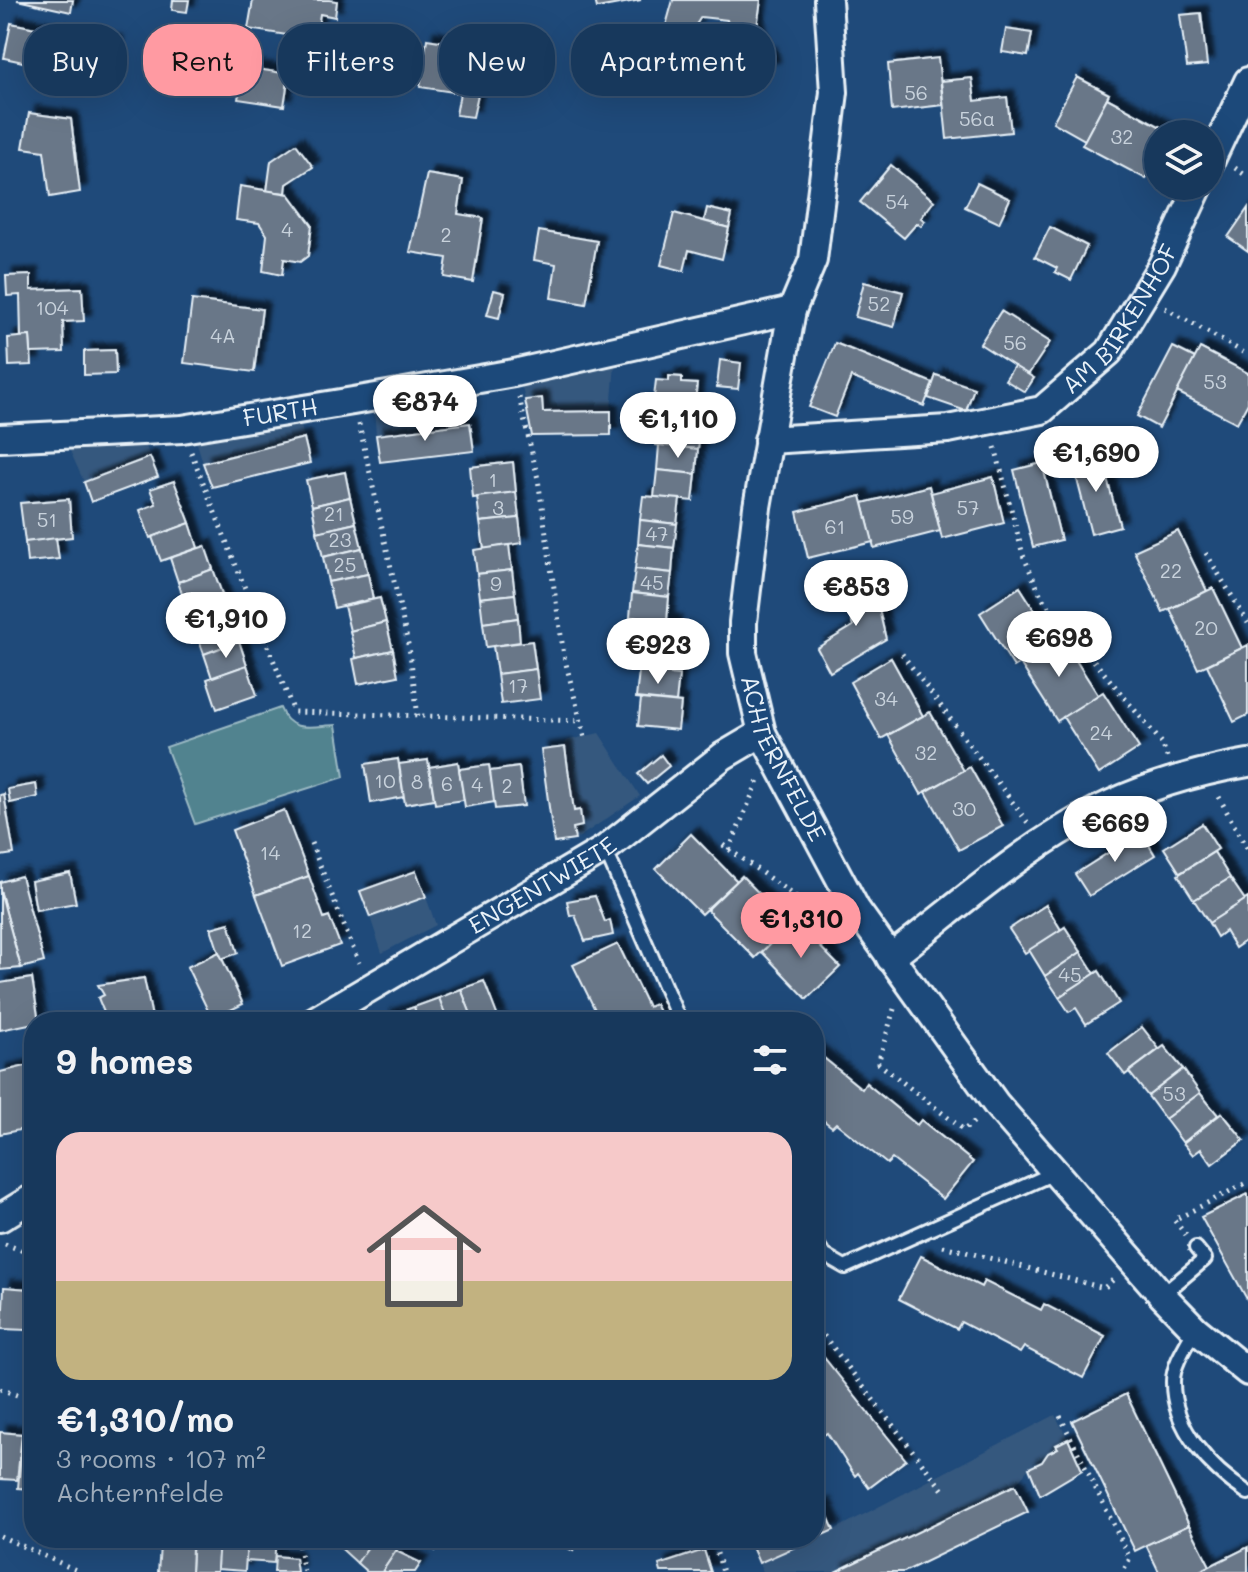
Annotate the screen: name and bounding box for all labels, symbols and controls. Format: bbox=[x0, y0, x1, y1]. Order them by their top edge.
chip: Buy bbox=[24, 24, 127, 96]
chip: Rent bbox=[143, 24, 262, 96]
chip: Filters bbox=[278, 24, 423, 96]
chip: New bbox=[439, 24, 555, 96]
chip: Apartment bbox=[571, 24, 775, 96]
house number: 56 bbox=[904, 79, 928, 105]
house number: 56a bbox=[959, 105, 995, 131]
map controls bbox=[1144, 120, 1224, 200]
button: layers bbox=[1144, 120, 1224, 200]
house number: 32 bbox=[1111, 123, 1133, 149]
house number: 54 bbox=[885, 188, 909, 214]
house number: 4 bbox=[281, 216, 293, 242]
house number: 2 bbox=[440, 221, 452, 247]
street label: AM BIRKENHOF bbox=[1055, 239, 1184, 400]
house number: 52 bbox=[868, 290, 890, 316]
house number: 104 bbox=[35, 294, 69, 320]
house number: 4A bbox=[210, 322, 236, 348]
house number: 56 bbox=[1003, 329, 1027, 355]
house number: 53 bbox=[1203, 368, 1227, 394]
pin: €874 bbox=[378, 375, 472, 443]
text: €874 bbox=[391, 384, 459, 418]
street label: FURTH bbox=[241, 390, 320, 433]
pin: €1,110 bbox=[613, 392, 743, 460]
text: €1,110 bbox=[638, 401, 718, 435]
pin: €1,690 bbox=[1031, 426, 1161, 494]
text: €1,690 bbox=[1052, 435, 1140, 469]
house number: 1 bbox=[489, 466, 497, 492]
house number: 3 bbox=[492, 494, 504, 520]
house number: 57 bbox=[957, 494, 979, 520]
house number: 21 bbox=[324, 500, 344, 526]
house number: 59 bbox=[890, 503, 914, 529]
house number: 51 bbox=[37, 506, 57, 532]
house number: 61 bbox=[824, 513, 846, 539]
house number: 47 bbox=[646, 520, 668, 546]
house number: 23 bbox=[329, 526, 351, 552]
house number: 25 bbox=[334, 551, 356, 577]
house number: 22 bbox=[1160, 557, 1182, 583]
pin: €853 bbox=[809, 560, 903, 628]
house number: 45 bbox=[640, 569, 664, 595]
text: €853 bbox=[822, 569, 890, 603]
house number: 9 bbox=[490, 570, 502, 596]
pin: €1,910 bbox=[161, 592, 291, 660]
text: €1,910 bbox=[184, 601, 268, 635]
pin: €698 bbox=[1012, 611, 1106, 679]
house number: 20 bbox=[1194, 614, 1218, 640]
pin: €923 bbox=[611, 618, 705, 686]
text: €698 bbox=[1025, 620, 1093, 654]
text: €923 bbox=[625, 627, 691, 661]
house number: 17 bbox=[508, 672, 528, 698]
street label: ACHTERNFELDE bbox=[735, 672, 834, 846]
house number: 34 bbox=[874, 685, 898, 711]
house number: 24 bbox=[1090, 719, 1113, 745]
house number: 32 bbox=[915, 739, 937, 765]
house number: 10 bbox=[374, 767, 396, 793]
house number: 8 bbox=[411, 768, 423, 794]
house number: 6 bbox=[441, 770, 453, 796]
house number: 4 bbox=[471, 771, 483, 797]
house number: 2 bbox=[501, 772, 513, 798]
house number: 30 bbox=[952, 795, 976, 821]
pin: €669 bbox=[1068, 796, 1162, 864]
text: €669 bbox=[1081, 805, 1149, 839]
street label: ENGENTWIETE bbox=[462, 829, 622, 940]
house number: 14 bbox=[260, 839, 281, 865]
pin: €1,310 bbox=[736, 892, 866, 960]
text: €1,310 bbox=[759, 901, 843, 935]
house number: 12 bbox=[292, 917, 312, 943]
house number: 45 bbox=[1058, 961, 1082, 987]
text: 9 homes bbox=[56, 1038, 193, 1083]
icon: filters bbox=[748, 1038, 792, 1082]
house number: 53 bbox=[1162, 1080, 1186, 1106]
icon: home bbox=[352, 1184, 496, 1328]
text: €1,310/mo bbox=[56, 1396, 234, 1441]
text: 3 rooms · 107 m² bbox=[56, 1441, 266, 1475]
text: Achternfelde bbox=[56, 1475, 224, 1509]

